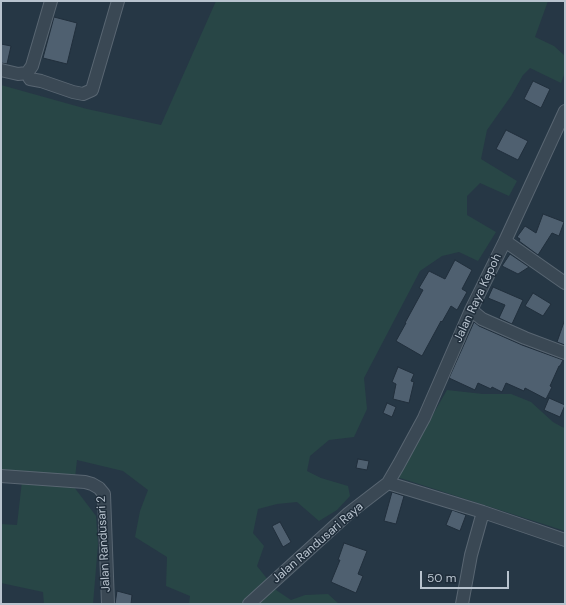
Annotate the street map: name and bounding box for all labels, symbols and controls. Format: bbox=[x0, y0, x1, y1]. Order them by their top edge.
street label: Jalan Raya Kepoh bbox=[451, 251, 505, 345]
street label: Jalan Randusari 2 bbox=[94, 495, 114, 593]
street label: Jalan Randusari Raya bbox=[270, 500, 366, 586]
scale bar bbox=[422, 563, 511, 589]
text: 50 m bbox=[427, 570, 456, 586]

